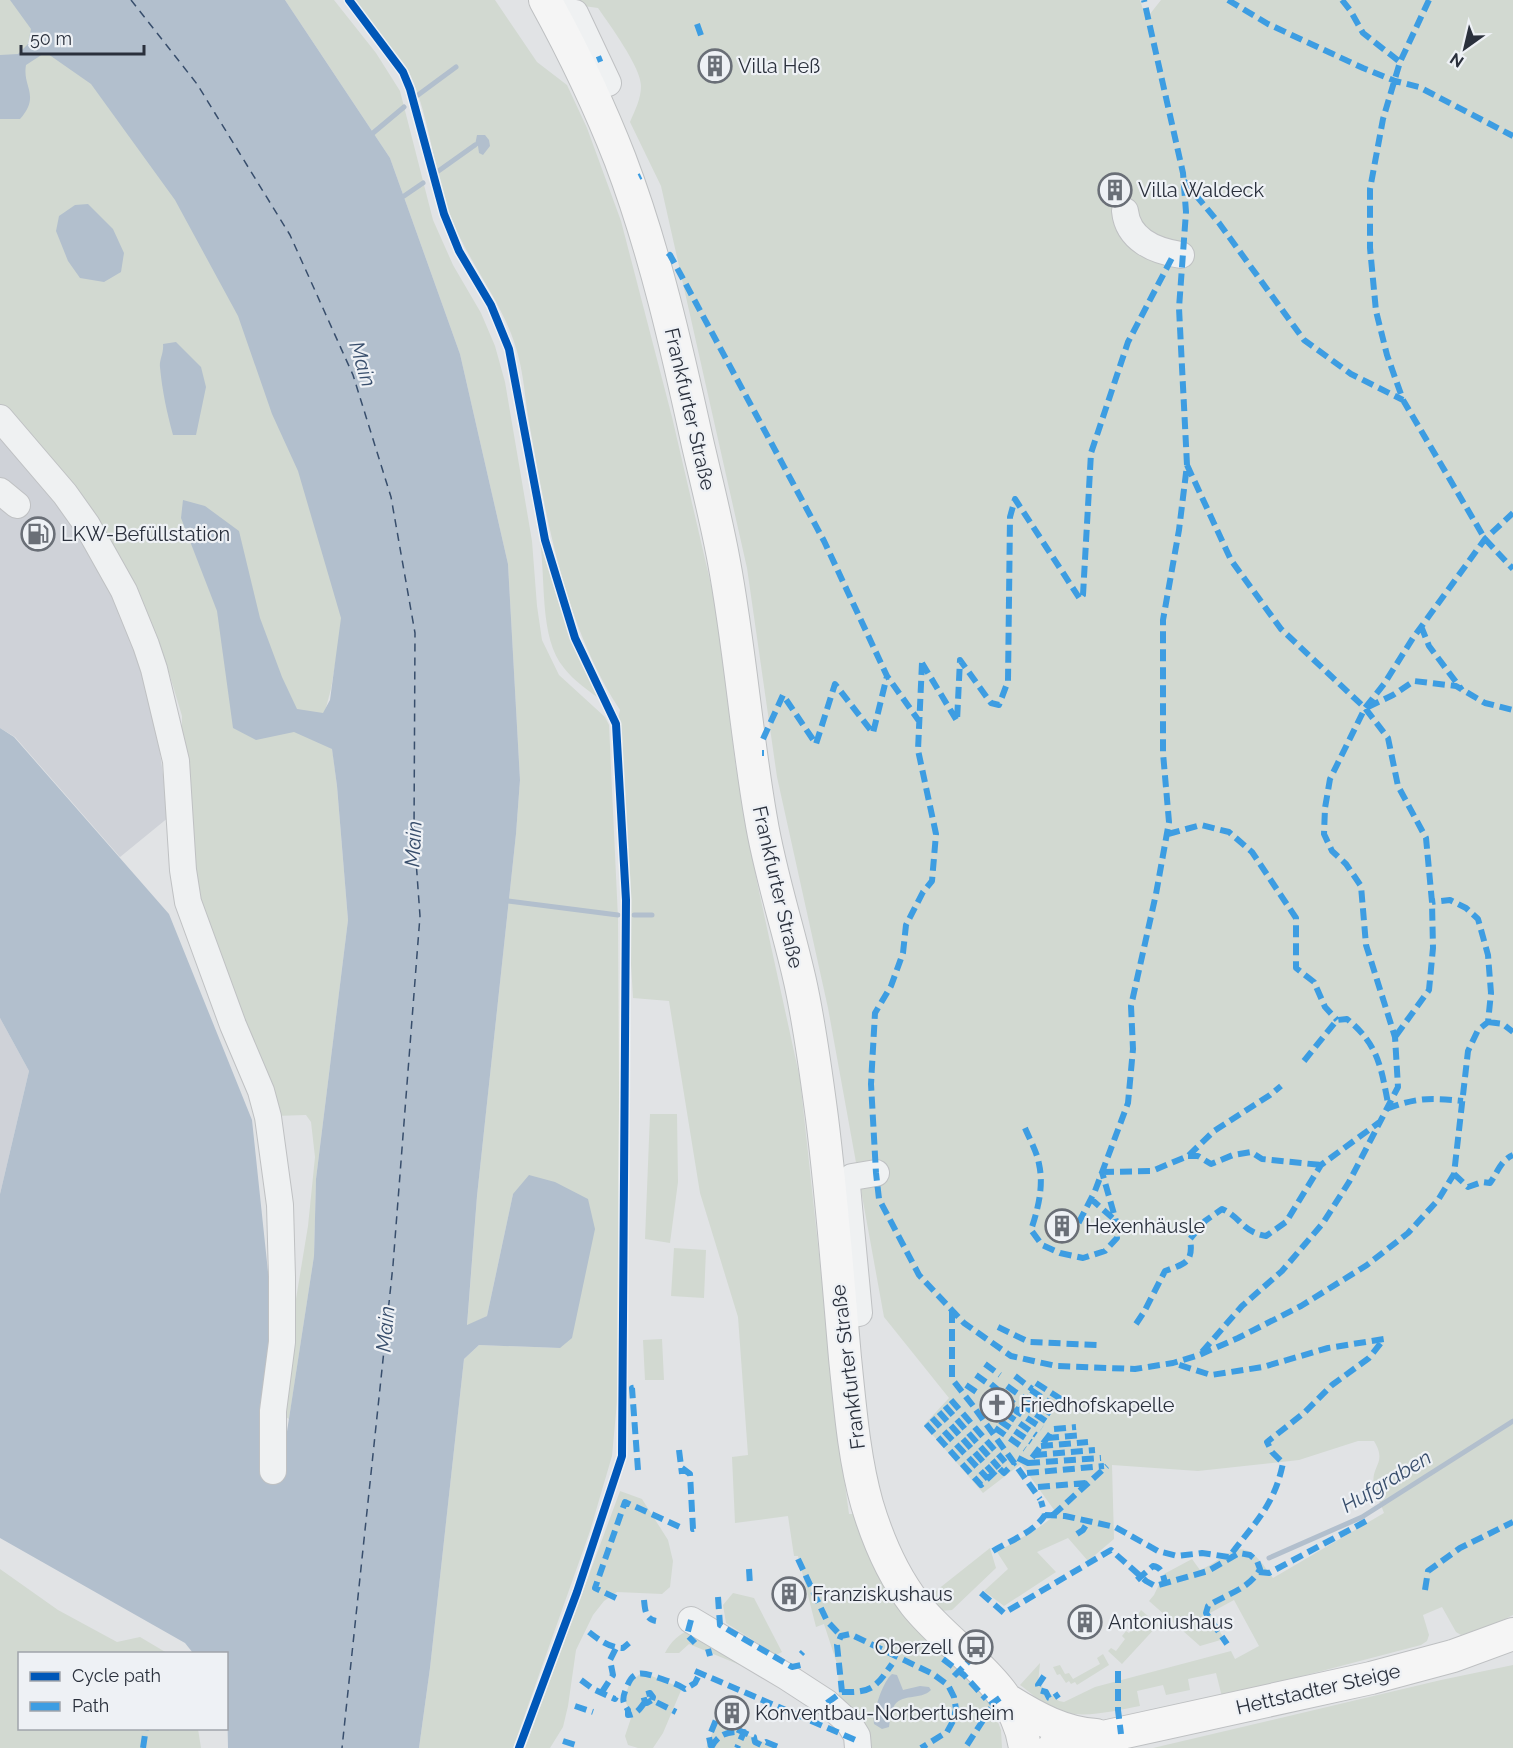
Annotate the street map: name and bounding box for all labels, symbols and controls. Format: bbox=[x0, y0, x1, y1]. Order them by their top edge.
scale bar bbox=[21, 18, 144, 56]
north arrow bbox=[1435, 18, 1495, 78]
text: 50 m bbox=[30, 28, 72, 49]
building icon: Villa Heß bbox=[697, 48, 733, 84]
text: N bbox=[1447, 49, 1467, 71]
place label: Villa Heß bbox=[738, 54, 820, 78]
building icon: Villa Waldeck bbox=[1097, 172, 1133, 208]
place label: Villa Waldeck bbox=[1138, 178, 1264, 202]
street label: Frankfurter Straße bbox=[660, 325, 720, 493]
water label: Main bbox=[344, 338, 382, 390]
fuel station icon: LKW-Befüllstation bbox=[20, 516, 56, 552]
place label: LKW-Befüllstation bbox=[61, 522, 230, 546]
street label: Frankfurter Straße bbox=[748, 803, 808, 971]
water label: Main bbox=[399, 820, 427, 868]
building icon: Hexenhäusle bbox=[1044, 1208, 1080, 1244]
place label: Hexenhäusle bbox=[1085, 1214, 1205, 1238]
street label: Frankfurter Straße bbox=[826, 1283, 870, 1451]
water label: Main bbox=[371, 1305, 399, 1353]
church icon: Friedhofskapelle bbox=[979, 1387, 1015, 1423]
place label: Friedhofskapelle bbox=[1020, 1393, 1175, 1417]
water label: Hufgraben bbox=[1336, 1444, 1436, 1518]
building icon: Franziskushaus bbox=[771, 1576, 807, 1612]
place label: Franziskushaus bbox=[812, 1582, 953, 1606]
building icon: Antoniushaus bbox=[1067, 1604, 1103, 1640]
place label: Antoniushaus bbox=[1108, 1610, 1233, 1634]
bus stop icon: Oberzell bbox=[958, 1629, 994, 1665]
place label: Oberzell bbox=[875, 1635, 954, 1659]
legend bbox=[18, 1652, 228, 1730]
street label: Hettstadter Steige bbox=[1233, 1658, 1403, 1720]
text: Cycle path bbox=[72, 1665, 161, 1686]
text: Path bbox=[72, 1695, 109, 1716]
building icon: Konventbau-Norbertusheim bbox=[714, 1695, 750, 1731]
place label: Konventbau-Norbertusheim bbox=[755, 1701, 1014, 1725]

